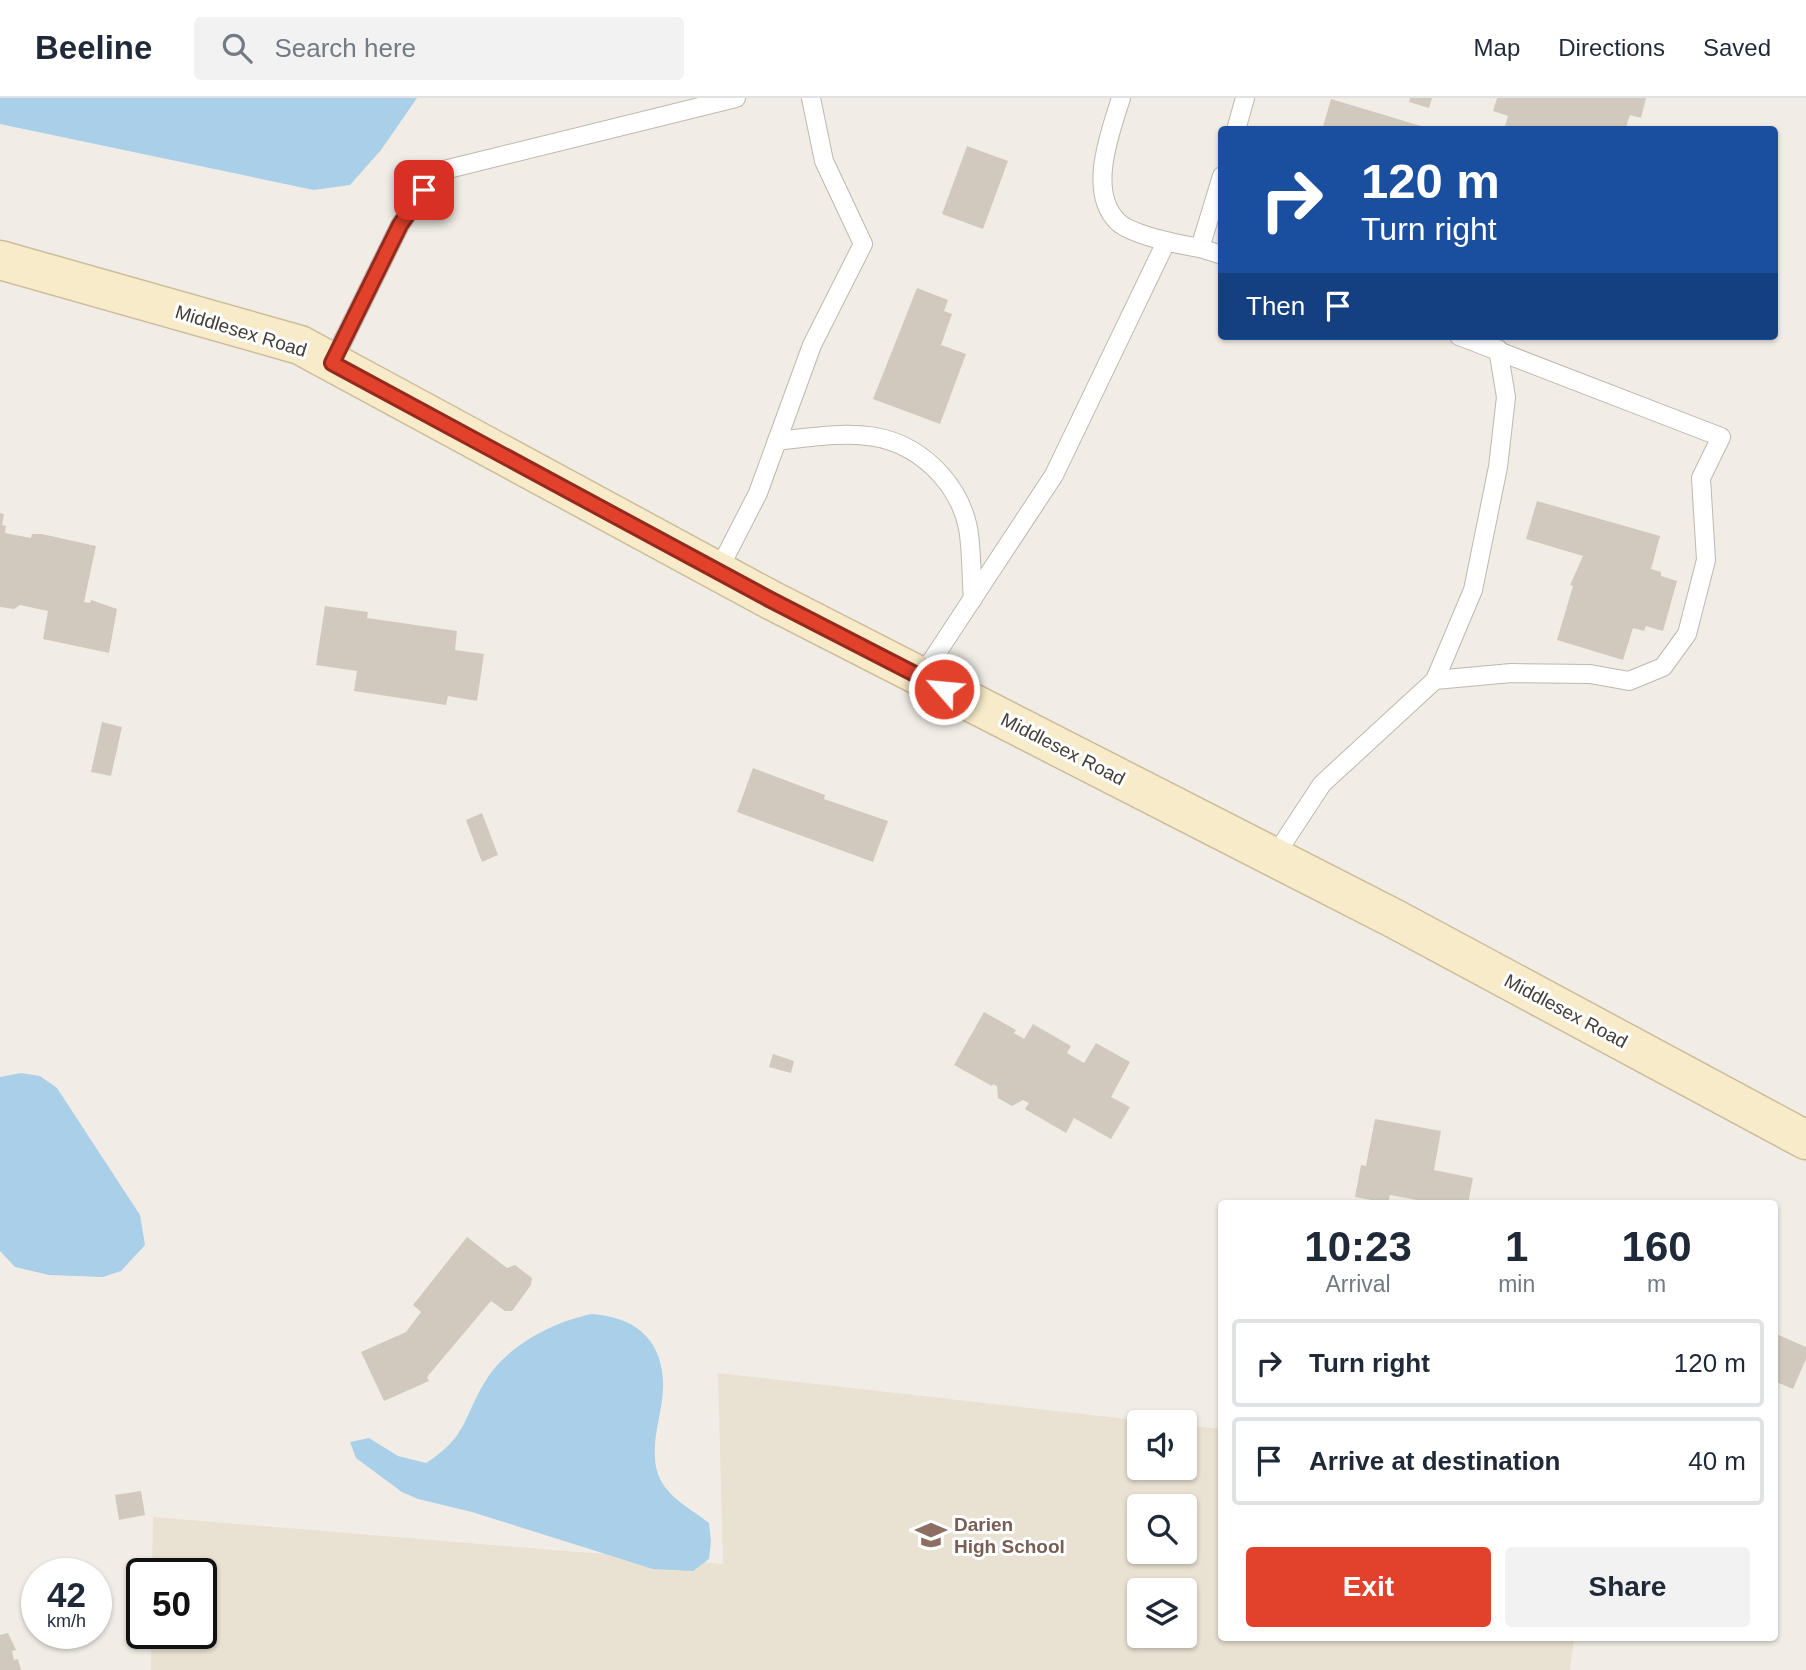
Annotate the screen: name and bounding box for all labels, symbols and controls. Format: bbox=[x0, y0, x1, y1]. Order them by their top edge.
search box bbox=[194, 17, 684, 80]
text: Beeline bbox=[35, 29, 152, 66]
icon: search bbox=[218, 29, 256, 67]
text: Search here bbox=[274, 33, 416, 63]
text: Map bbox=[1474, 34, 1520, 61]
text: Directions bbox=[1558, 34, 1665, 61]
text: Saved bbox=[1703, 34, 1771, 61]
icon: right bbox=[1246, 154, 1337, 245]
text: 120 m bbox=[1361, 154, 1500, 208]
pin bbox=[394, 160, 454, 220]
icon: arrive bbox=[405, 171, 443, 209]
text: Turn right bbox=[1361, 211, 1497, 247]
icon: arrive bbox=[1319, 287, 1357, 325]
text: Then bbox=[1246, 291, 1305, 321]
street label: Middlesex Road bbox=[173, 301, 309, 361]
position arrow bbox=[907, 652, 981, 726]
street label: Middlesex Road bbox=[998, 709, 1128, 789]
street label: Middlesex Road bbox=[1501, 970, 1631, 1052]
text: 10:23 bbox=[1304, 1223, 1412, 1270]
text: 1 bbox=[1505, 1223, 1528, 1270]
text: 160 bbox=[1622, 1223, 1692, 1270]
text: Arrival bbox=[1325, 1271, 1391, 1297]
text: min bbox=[1498, 1271, 1535, 1297]
text: m bbox=[1647, 1271, 1666, 1297]
icon: right bbox=[1250, 1344, 1288, 1382]
text: Turn right bbox=[1309, 1348, 1430, 1378]
text: 120 m bbox=[1674, 1348, 1746, 1378]
map controls bbox=[1127, 1410, 1197, 1648]
button: sound bbox=[1127, 1410, 1197, 1480]
icon: arrive bbox=[1250, 1442, 1288, 1480]
text: Arrive at destination bbox=[1309, 1446, 1560, 1476]
text: 40 m bbox=[1688, 1446, 1746, 1476]
button: search bbox=[1127, 1494, 1197, 1564]
place label: Darien High School bbox=[954, 1514, 1065, 1557]
school or university icon: Darien High School bbox=[914, 1518, 948, 1552]
button: Exit bbox=[1246, 1547, 1491, 1627]
button: Share bbox=[1505, 1547, 1750, 1627]
speed limit sign: 50 bbox=[126, 1558, 217, 1649]
text: 42 bbox=[47, 1575, 86, 1614]
button: layers bbox=[1127, 1578, 1197, 1648]
text: km/h bbox=[47, 1611, 86, 1631]

